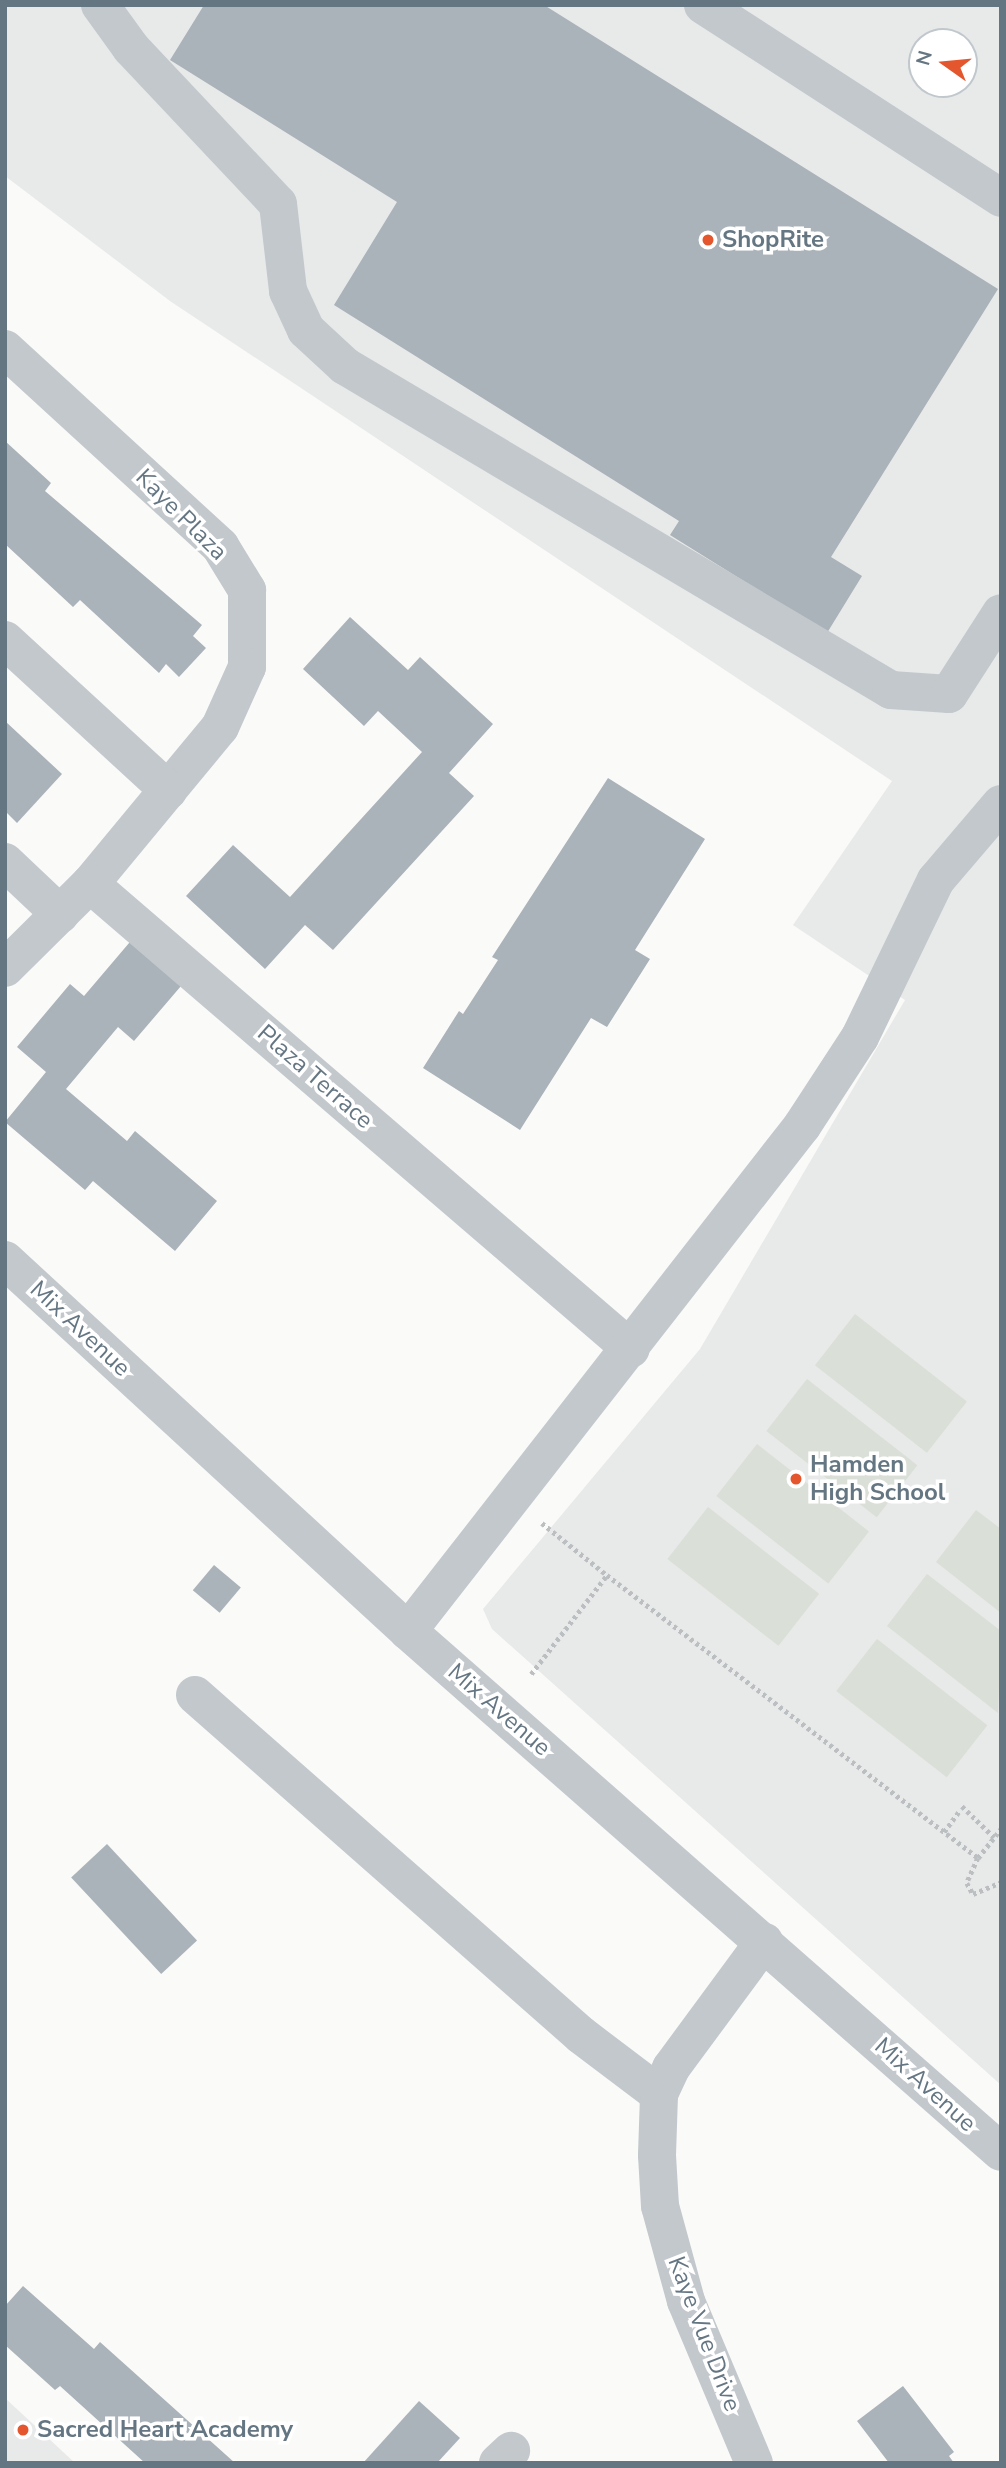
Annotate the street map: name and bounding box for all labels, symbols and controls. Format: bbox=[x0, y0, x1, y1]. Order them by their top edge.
north arrow bbox=[908, 28, 978, 98]
text: N bbox=[910, 48, 939, 68]
place label: ShopRite bbox=[722, 226, 824, 254]
marker: ShopRite bbox=[700, 232, 716, 248]
street label: Kaye Plaza bbox=[129, 463, 233, 567]
street label: Plaza Terrace bbox=[251, 1019, 379, 1135]
street label: Mix Avenue bbox=[24, 1275, 136, 1383]
place label: Hamden High School bbox=[810, 1451, 946, 1507]
marker: Hamden High School bbox=[788, 1471, 804, 1487]
street label: Mix Avenue bbox=[442, 1658, 556, 1762]
street label: Mix Avenue bbox=[868, 2032, 982, 2138]
street label: Kaye Vue Drive bbox=[661, 2253, 747, 2415]
place label: Sacred Heart Academy bbox=[37, 2416, 293, 2444]
marker: Sacred Heart Academy bbox=[15, 2422, 31, 2438]

